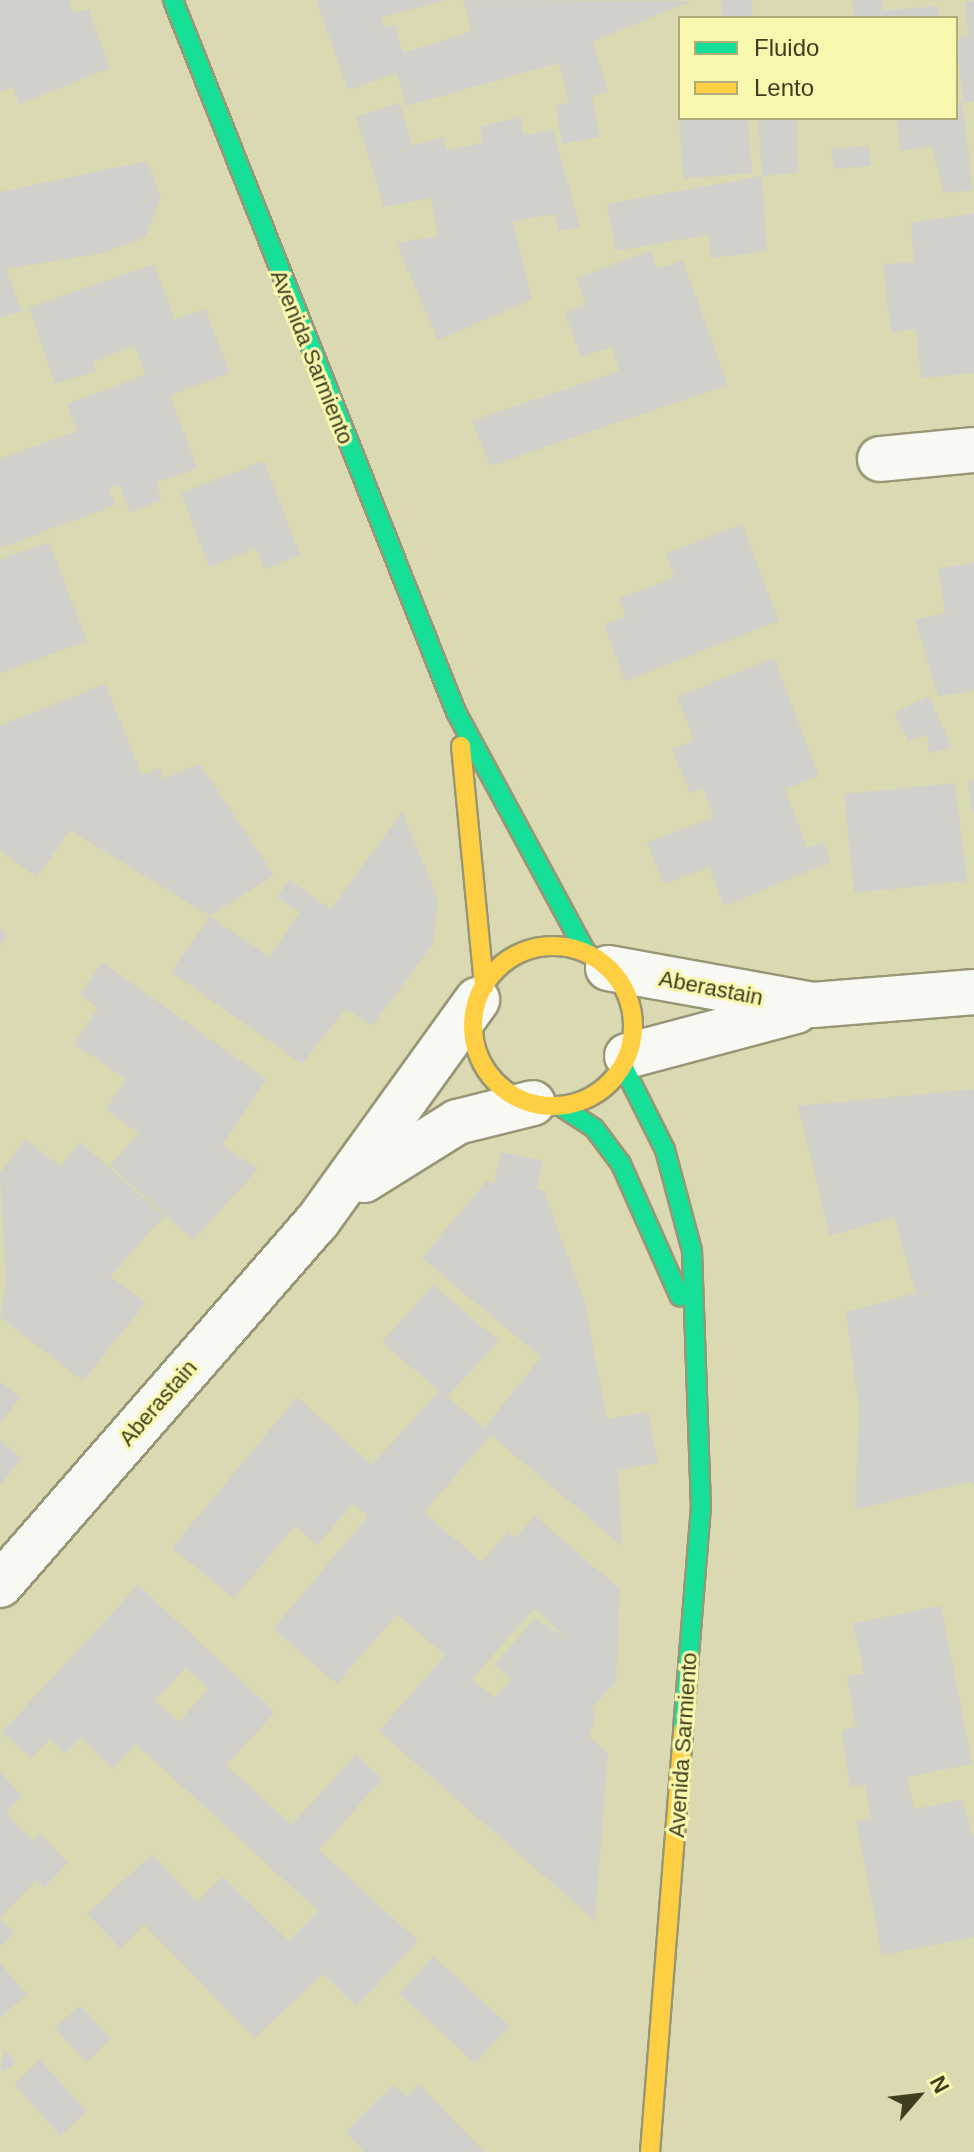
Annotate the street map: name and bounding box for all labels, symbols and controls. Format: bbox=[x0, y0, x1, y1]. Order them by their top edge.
legend bbox=[678, 16, 958, 120]
text: Fluido bbox=[754, 34, 819, 61]
text: Lento bbox=[754, 74, 814, 101]
street label: Avenida Sarmiento bbox=[265, 266, 359, 448]
street label: Aberastain bbox=[657, 965, 765, 1011]
street label: Aberastain bbox=[114, 1355, 202, 1451]
street label: Avenida Sarmiento bbox=[663, 1652, 703, 1838]
north arrow bbox=[878, 2056, 958, 2136]
text: N bbox=[925, 2072, 954, 2097]

